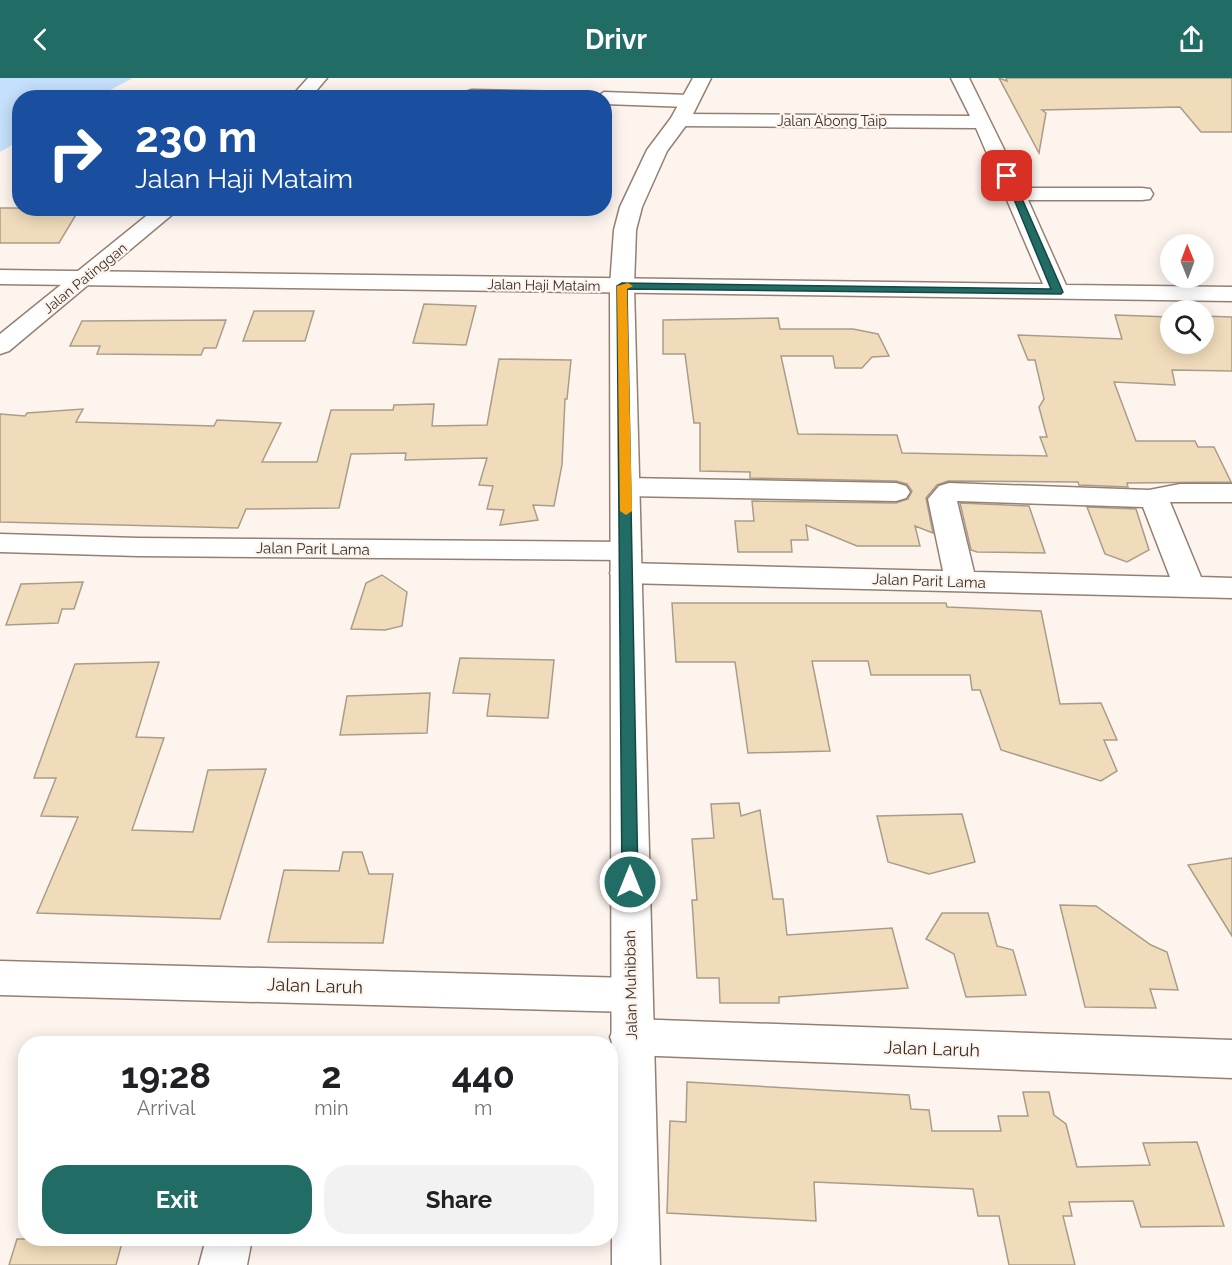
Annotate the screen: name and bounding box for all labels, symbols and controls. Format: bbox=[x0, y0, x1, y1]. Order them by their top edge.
icon: back bbox=[24, 23, 57, 56]
icon: share bbox=[1175, 23, 1208, 56]
text: Drivr bbox=[585, 24, 647, 55]
text: 230 m bbox=[135, 113, 257, 162]
street label: Jalan Abong Taip bbox=[777, 113, 887, 129]
icon: right bbox=[36, 114, 114, 192]
pin bbox=[981, 150, 1032, 201]
icon: arrive bbox=[990, 159, 1023, 192]
text: Jalan Haji Mataim bbox=[135, 163, 353, 194]
north arrow bbox=[1160, 234, 1214, 288]
map controls bbox=[1160, 234, 1214, 354]
street label: Jalan Patinggan bbox=[40, 239, 130, 317]
street label: Jalan Haji Mataim bbox=[487, 276, 601, 294]
button: search bbox=[1160, 300, 1214, 354]
street label: Jalan Parit Lama bbox=[256, 539, 370, 559]
street label: Jalan Parit Lama bbox=[872, 570, 986, 592]
position arrow bbox=[598, 850, 662, 914]
street label: Jalan Muhibbah bbox=[621, 930, 641, 1040]
street label: Jalan Laruh bbox=[267, 973, 363, 998]
street label: Jalan Laruh bbox=[884, 1036, 980, 1061]
text: 19:28 bbox=[121, 1054, 211, 1096]
text: 2 bbox=[321, 1054, 342, 1096]
text: 440 bbox=[452, 1054, 515, 1096]
text: Arrival bbox=[137, 1096, 195, 1120]
text: min bbox=[314, 1096, 349, 1120]
text: m bbox=[474, 1096, 492, 1120]
button: Exit bbox=[42, 1165, 312, 1234]
button: Share bbox=[324, 1165, 594, 1234]

